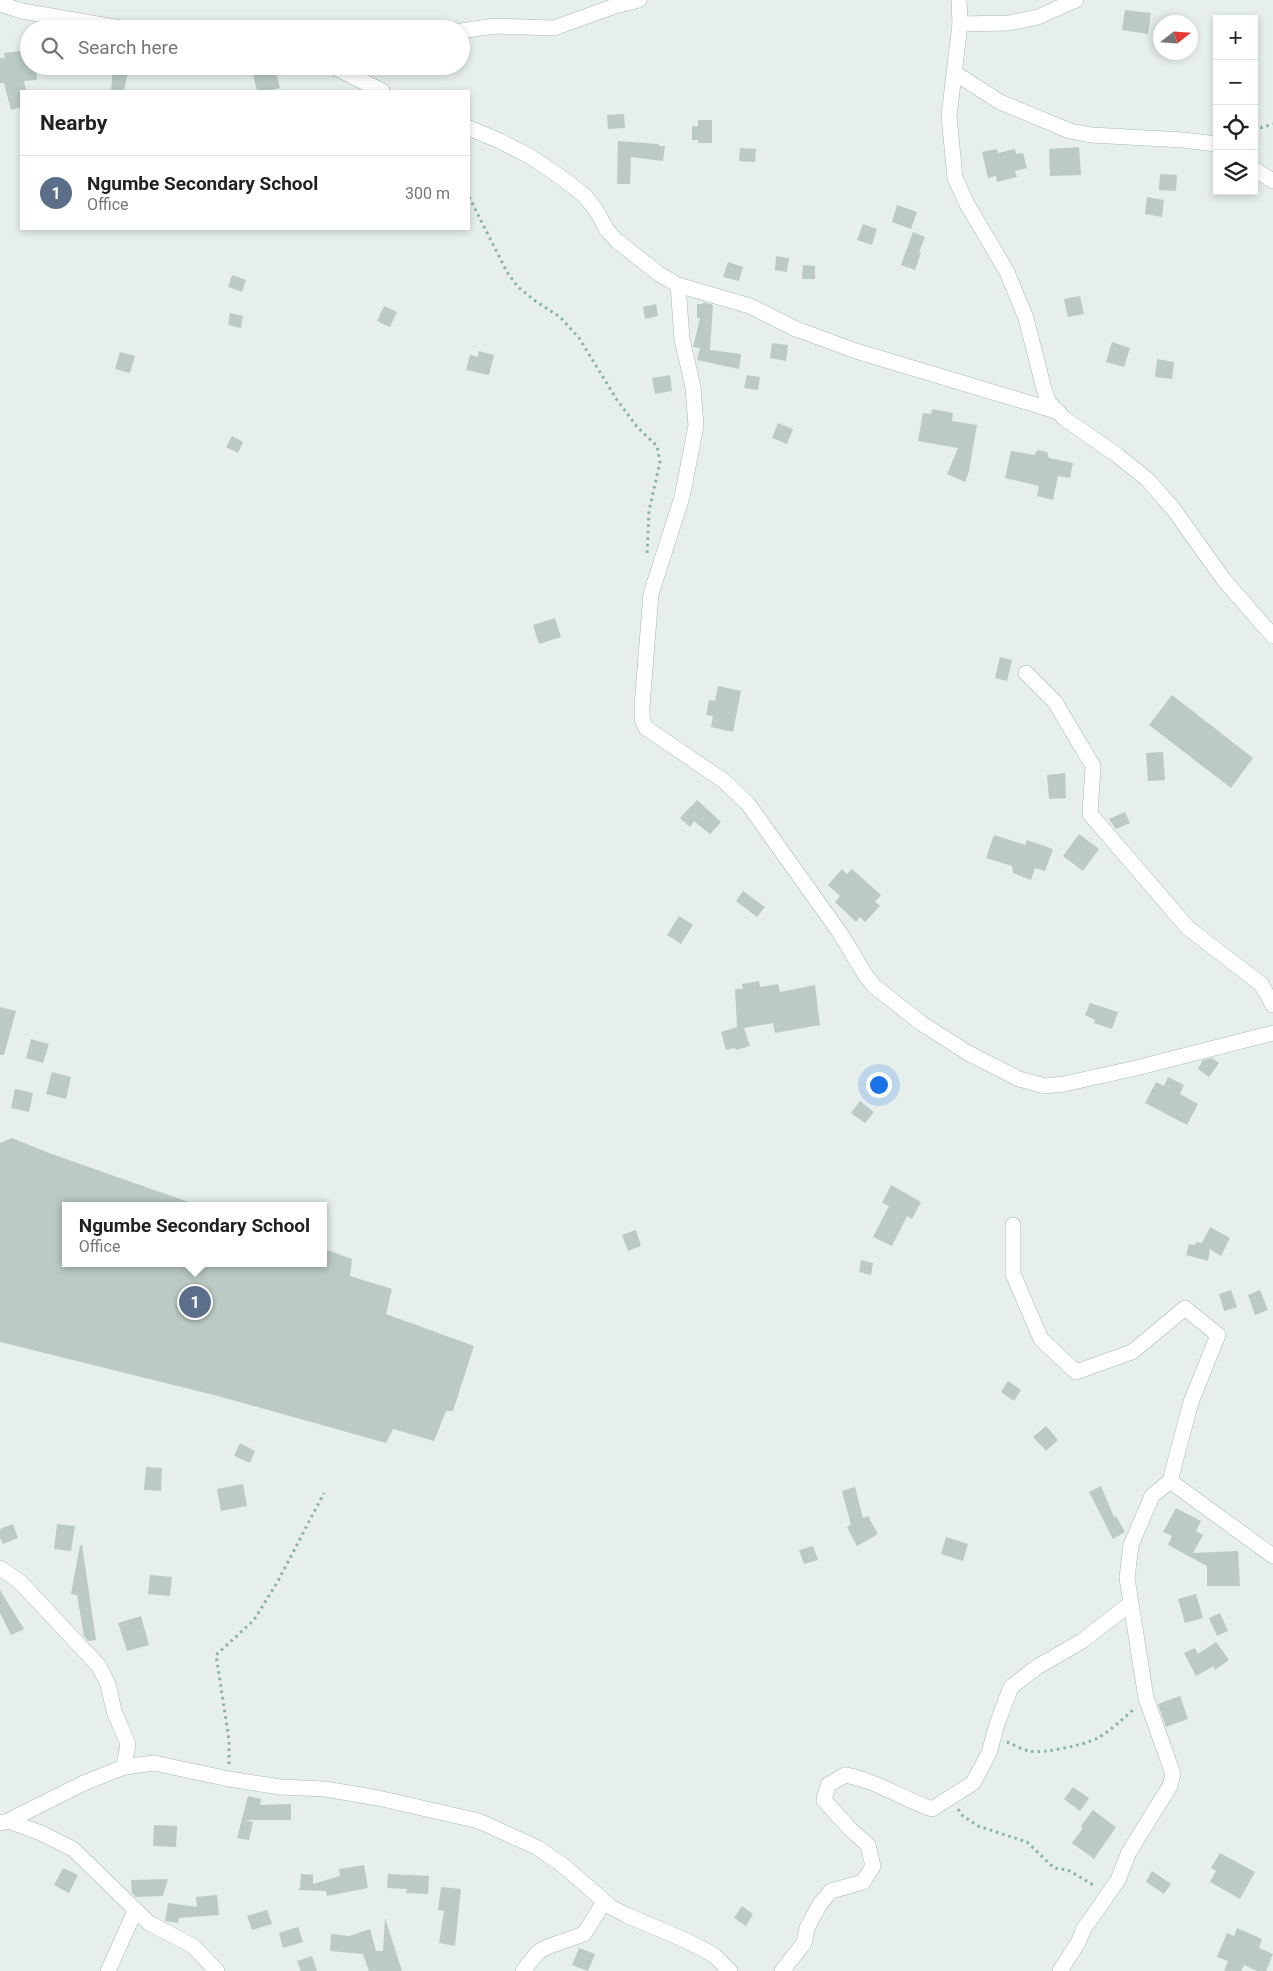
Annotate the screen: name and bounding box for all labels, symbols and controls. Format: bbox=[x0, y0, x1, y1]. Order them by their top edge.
north arrow bbox=[1153, 15, 1198, 60]
map controls bbox=[1213, 15, 1258, 195]
button: + bbox=[1213, 15, 1258, 60]
search box bbox=[20, 20, 470, 75]
icon: search bbox=[38, 34, 66, 62]
text: Search here bbox=[78, 36, 178, 59]
button: − bbox=[1213, 60, 1258, 105]
button: locate bbox=[1213, 105, 1258, 150]
text: Nearby bbox=[40, 111, 107, 135]
button: layers bbox=[1213, 150, 1258, 195]
text: Ngumbe Secondary School bbox=[87, 172, 318, 195]
text: 1 bbox=[51, 184, 61, 203]
text: 300 m bbox=[405, 184, 450, 203]
text: Office bbox=[87, 195, 129, 214]
your location bbox=[866, 1072, 892, 1098]
popup bbox=[62, 1202, 327, 1267]
text: Ngumbe Secondary School bbox=[79, 1214, 310, 1237]
text: Office bbox=[79, 1237, 120, 1256]
pin: 1 bbox=[179, 1283, 211, 1321]

